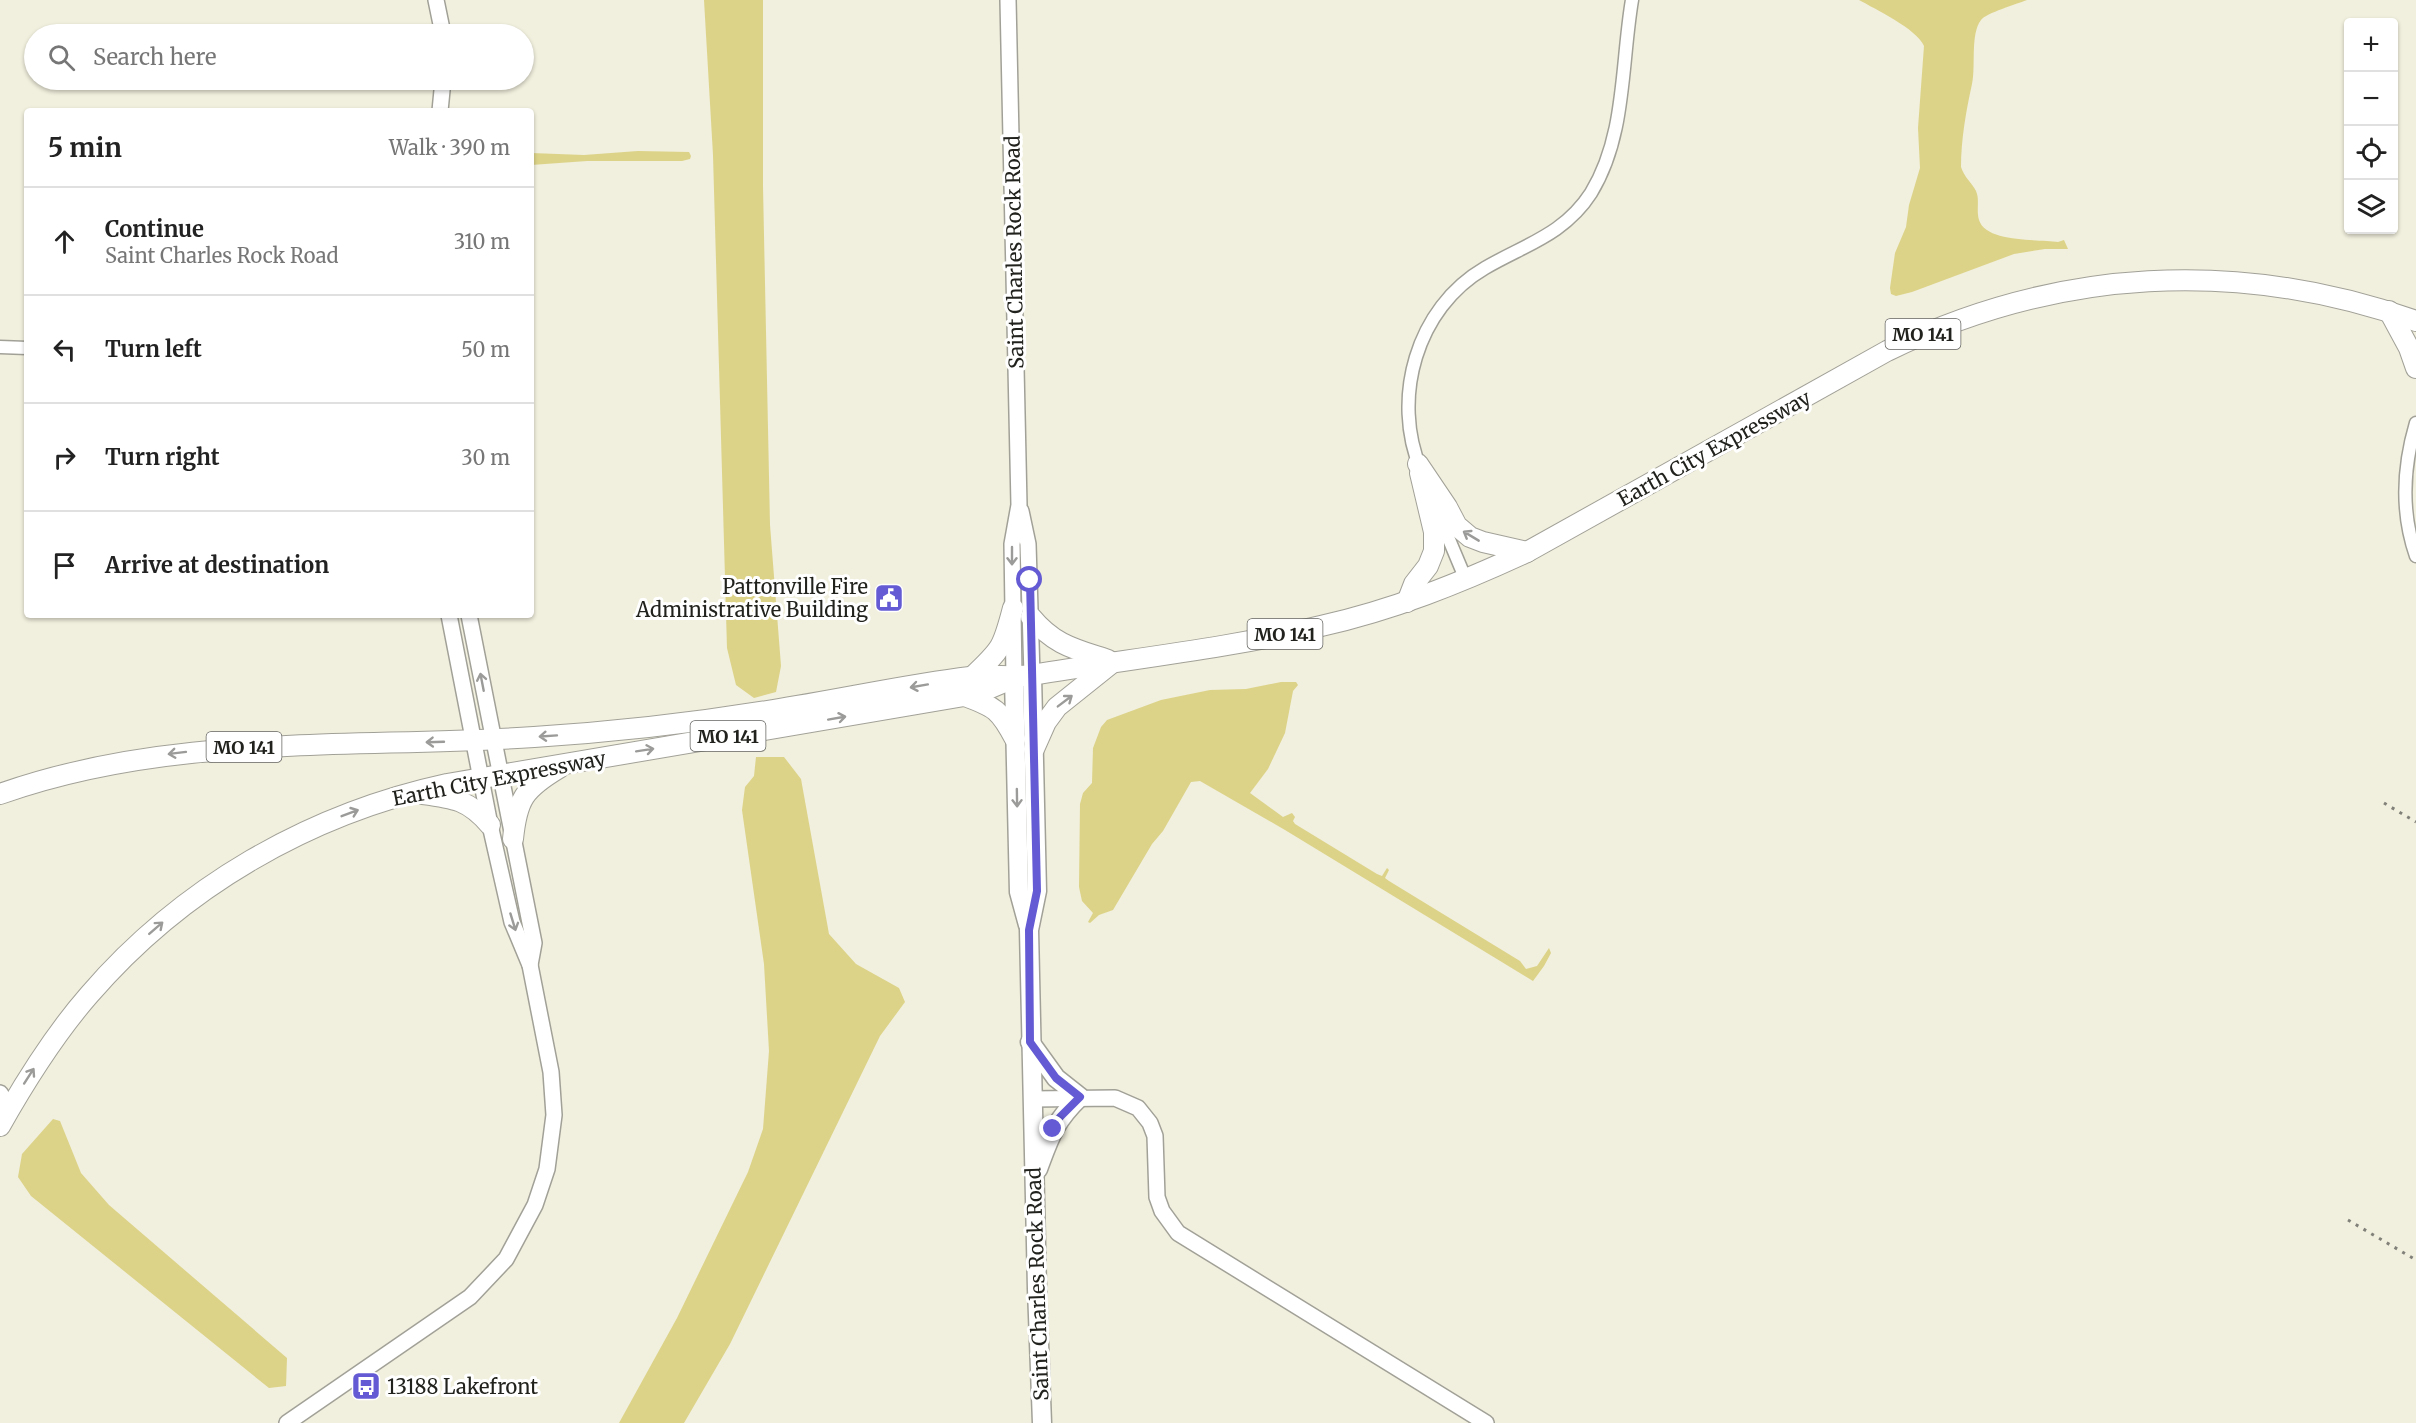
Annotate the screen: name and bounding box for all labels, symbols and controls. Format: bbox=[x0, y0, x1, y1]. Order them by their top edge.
map controls bbox=[2344, 18, 2398, 234]
button: + bbox=[2344, 18, 2398, 72]
search box bbox=[24, 24, 534, 90]
icon: search bbox=[45, 41, 78, 74]
text: Search here bbox=[93, 43, 216, 71]
button: − bbox=[2344, 72, 2398, 126]
button: locate bbox=[2344, 126, 2398, 180]
text: 5 min bbox=[48, 131, 122, 164]
text: Walk · 390 m bbox=[389, 135, 510, 160]
street label: Saint Charles Rock Road bbox=[999, 135, 1029, 369]
button: layers bbox=[2344, 180, 2398, 234]
text: Continue bbox=[105, 215, 204, 243]
icon: ahead bbox=[48, 225, 81, 258]
text: 310 m bbox=[454, 229, 510, 254]
text: Saint Charles Rock Road bbox=[105, 243, 339, 268]
road number: MO 141 bbox=[1886, 319, 1960, 349]
icon: left bbox=[48, 333, 81, 366]
text: Turn left bbox=[105, 335, 202, 363]
text: 50 m bbox=[461, 337, 510, 362]
street label: Earth City Expressway bbox=[1613, 384, 1815, 511]
icon: right bbox=[48, 441, 81, 474]
text: Turn right bbox=[105, 443, 219, 471]
text: 30 m bbox=[461, 445, 510, 470]
one-way arrow bbox=[1463, 530, 1480, 542]
one-way arrow bbox=[1006, 546, 1018, 566]
icon: arrive bbox=[48, 549, 81, 582]
text: Arrive at destination bbox=[105, 551, 329, 579]
route start bbox=[1016, 566, 1042, 592]
place label: Pattonville Fire Administrative Building bbox=[635, 574, 868, 622]
public building icon: Pattonville Fire Administrative Building bbox=[873, 582, 905, 614]
road number: MO 141 bbox=[1248, 619, 1322, 649]
one-way arrow bbox=[476, 673, 487, 692]
one-way arrow bbox=[910, 680, 929, 691]
one-way arrow bbox=[1057, 694, 1073, 707]
one-way arrow bbox=[827, 712, 847, 723]
road number: MO 141 bbox=[690, 721, 766, 751]
one-way arrow bbox=[539, 731, 559, 742]
road number: MO 141 bbox=[206, 732, 282, 762]
one-way arrow bbox=[425, 736, 445, 748]
one-way arrow bbox=[635, 744, 654, 755]
street label: Earth City Expressway bbox=[390, 745, 608, 811]
one-way arrow bbox=[168, 747, 188, 758]
one-way arrow bbox=[1011, 787, 1023, 807]
one-way arrow bbox=[340, 807, 358, 818]
one-way arrow bbox=[508, 912, 519, 931]
one-way arrow bbox=[148, 921, 163, 935]
one-way arrow bbox=[23, 1067, 36, 1084]
route end bbox=[1039, 1115, 1065, 1141]
street label: Saint Charles Rock Road bbox=[1020, 1167, 1054, 1401]
bus stop icon: 13188 Lakefront bbox=[350, 1370, 382, 1402]
place label: 13188 Lakefront bbox=[387, 1374, 538, 1399]

